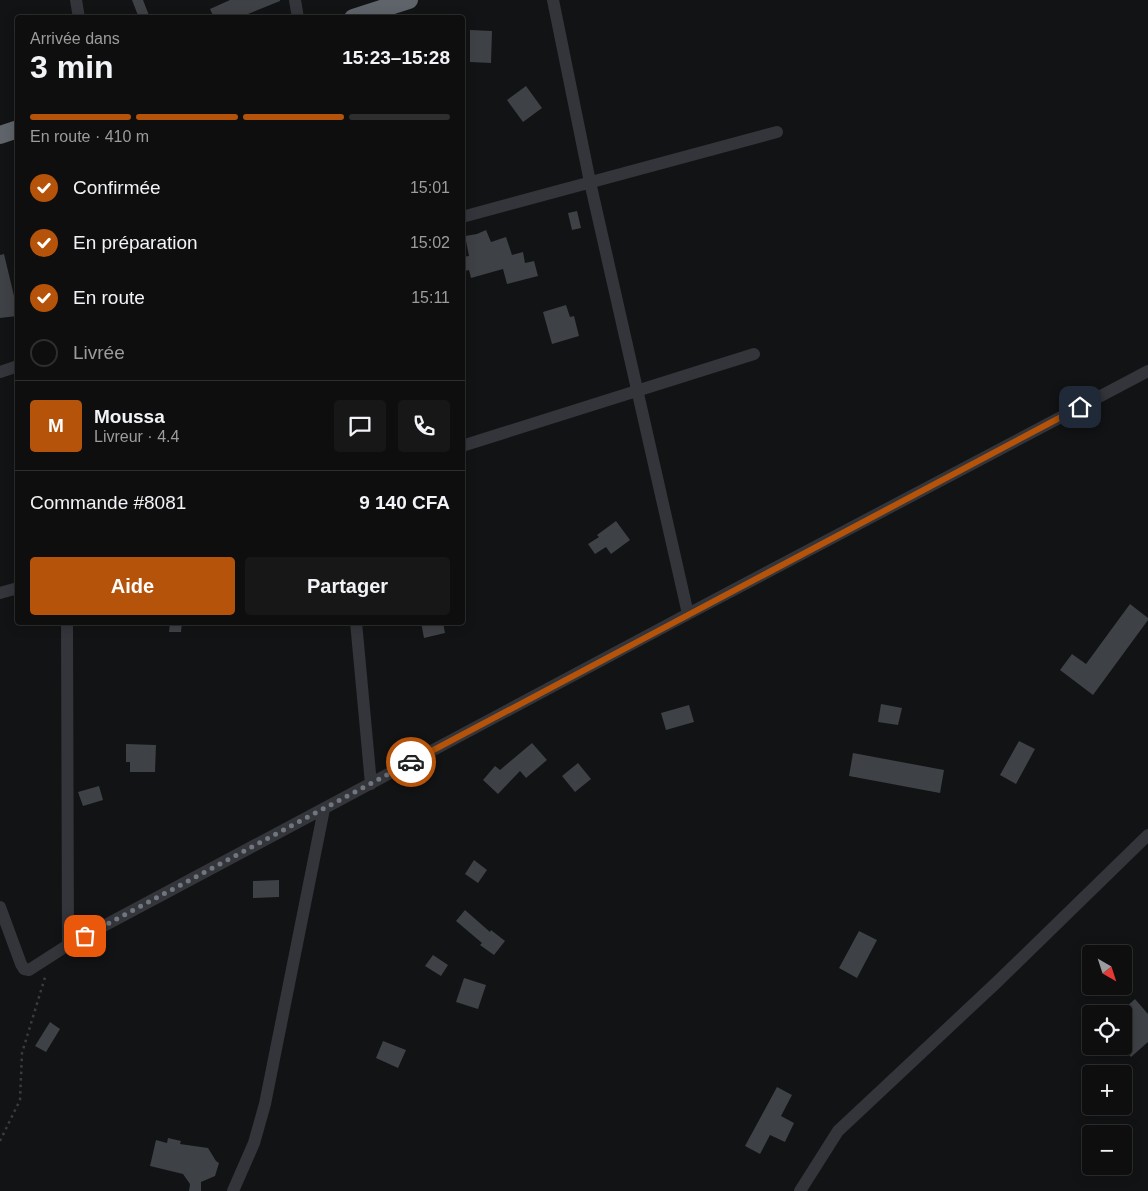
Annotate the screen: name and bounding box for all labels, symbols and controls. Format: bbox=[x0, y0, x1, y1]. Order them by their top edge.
text: Arrivée dans bbox=[30, 30, 120, 47]
text: 15:23–15:28 bbox=[342, 47, 450, 68]
text: 3 min bbox=[30, 49, 114, 85]
text: En route · 410 m bbox=[30, 128, 149, 145]
icon: check bbox=[30, 174, 58, 202]
text: Confirmée bbox=[73, 177, 161, 198]
text: 15:01 bbox=[410, 179, 450, 196]
icon: check bbox=[30, 229, 58, 257]
text: En préparation bbox=[73, 232, 198, 253]
text: 15:02 bbox=[410, 234, 450, 251]
icon: check bbox=[30, 284, 58, 312]
text: En route bbox=[73, 287, 145, 308]
text: 15:11 bbox=[411, 289, 450, 306]
text: Livrée bbox=[73, 342, 125, 363]
pin bbox=[1059, 386, 1101, 428]
icon: home bbox=[1066, 393, 1094, 421]
button: chat bbox=[334, 400, 386, 452]
button: phone bbox=[398, 400, 450, 452]
text: Moussa bbox=[94, 406, 165, 427]
text: M bbox=[48, 415, 64, 436]
text: Livreur · 4.4 bbox=[94, 428, 179, 445]
text: Commande #8081 bbox=[30, 492, 186, 513]
text: 9 140 CFA bbox=[359, 492, 450, 513]
button: Aide bbox=[30, 557, 235, 615]
button: Partager bbox=[245, 557, 450, 615]
courier bbox=[386, 737, 436, 787]
icon: car bbox=[397, 748, 425, 776]
pin bbox=[64, 915, 106, 957]
icon: bag bbox=[71, 922, 99, 950]
north arrow bbox=[1082, 945, 1132, 995]
map controls bbox=[1082, 945, 1132, 1175]
button: locate bbox=[1082, 1005, 1132, 1055]
button: + bbox=[1082, 1065, 1132, 1115]
button: − bbox=[1082, 1125, 1132, 1175]

